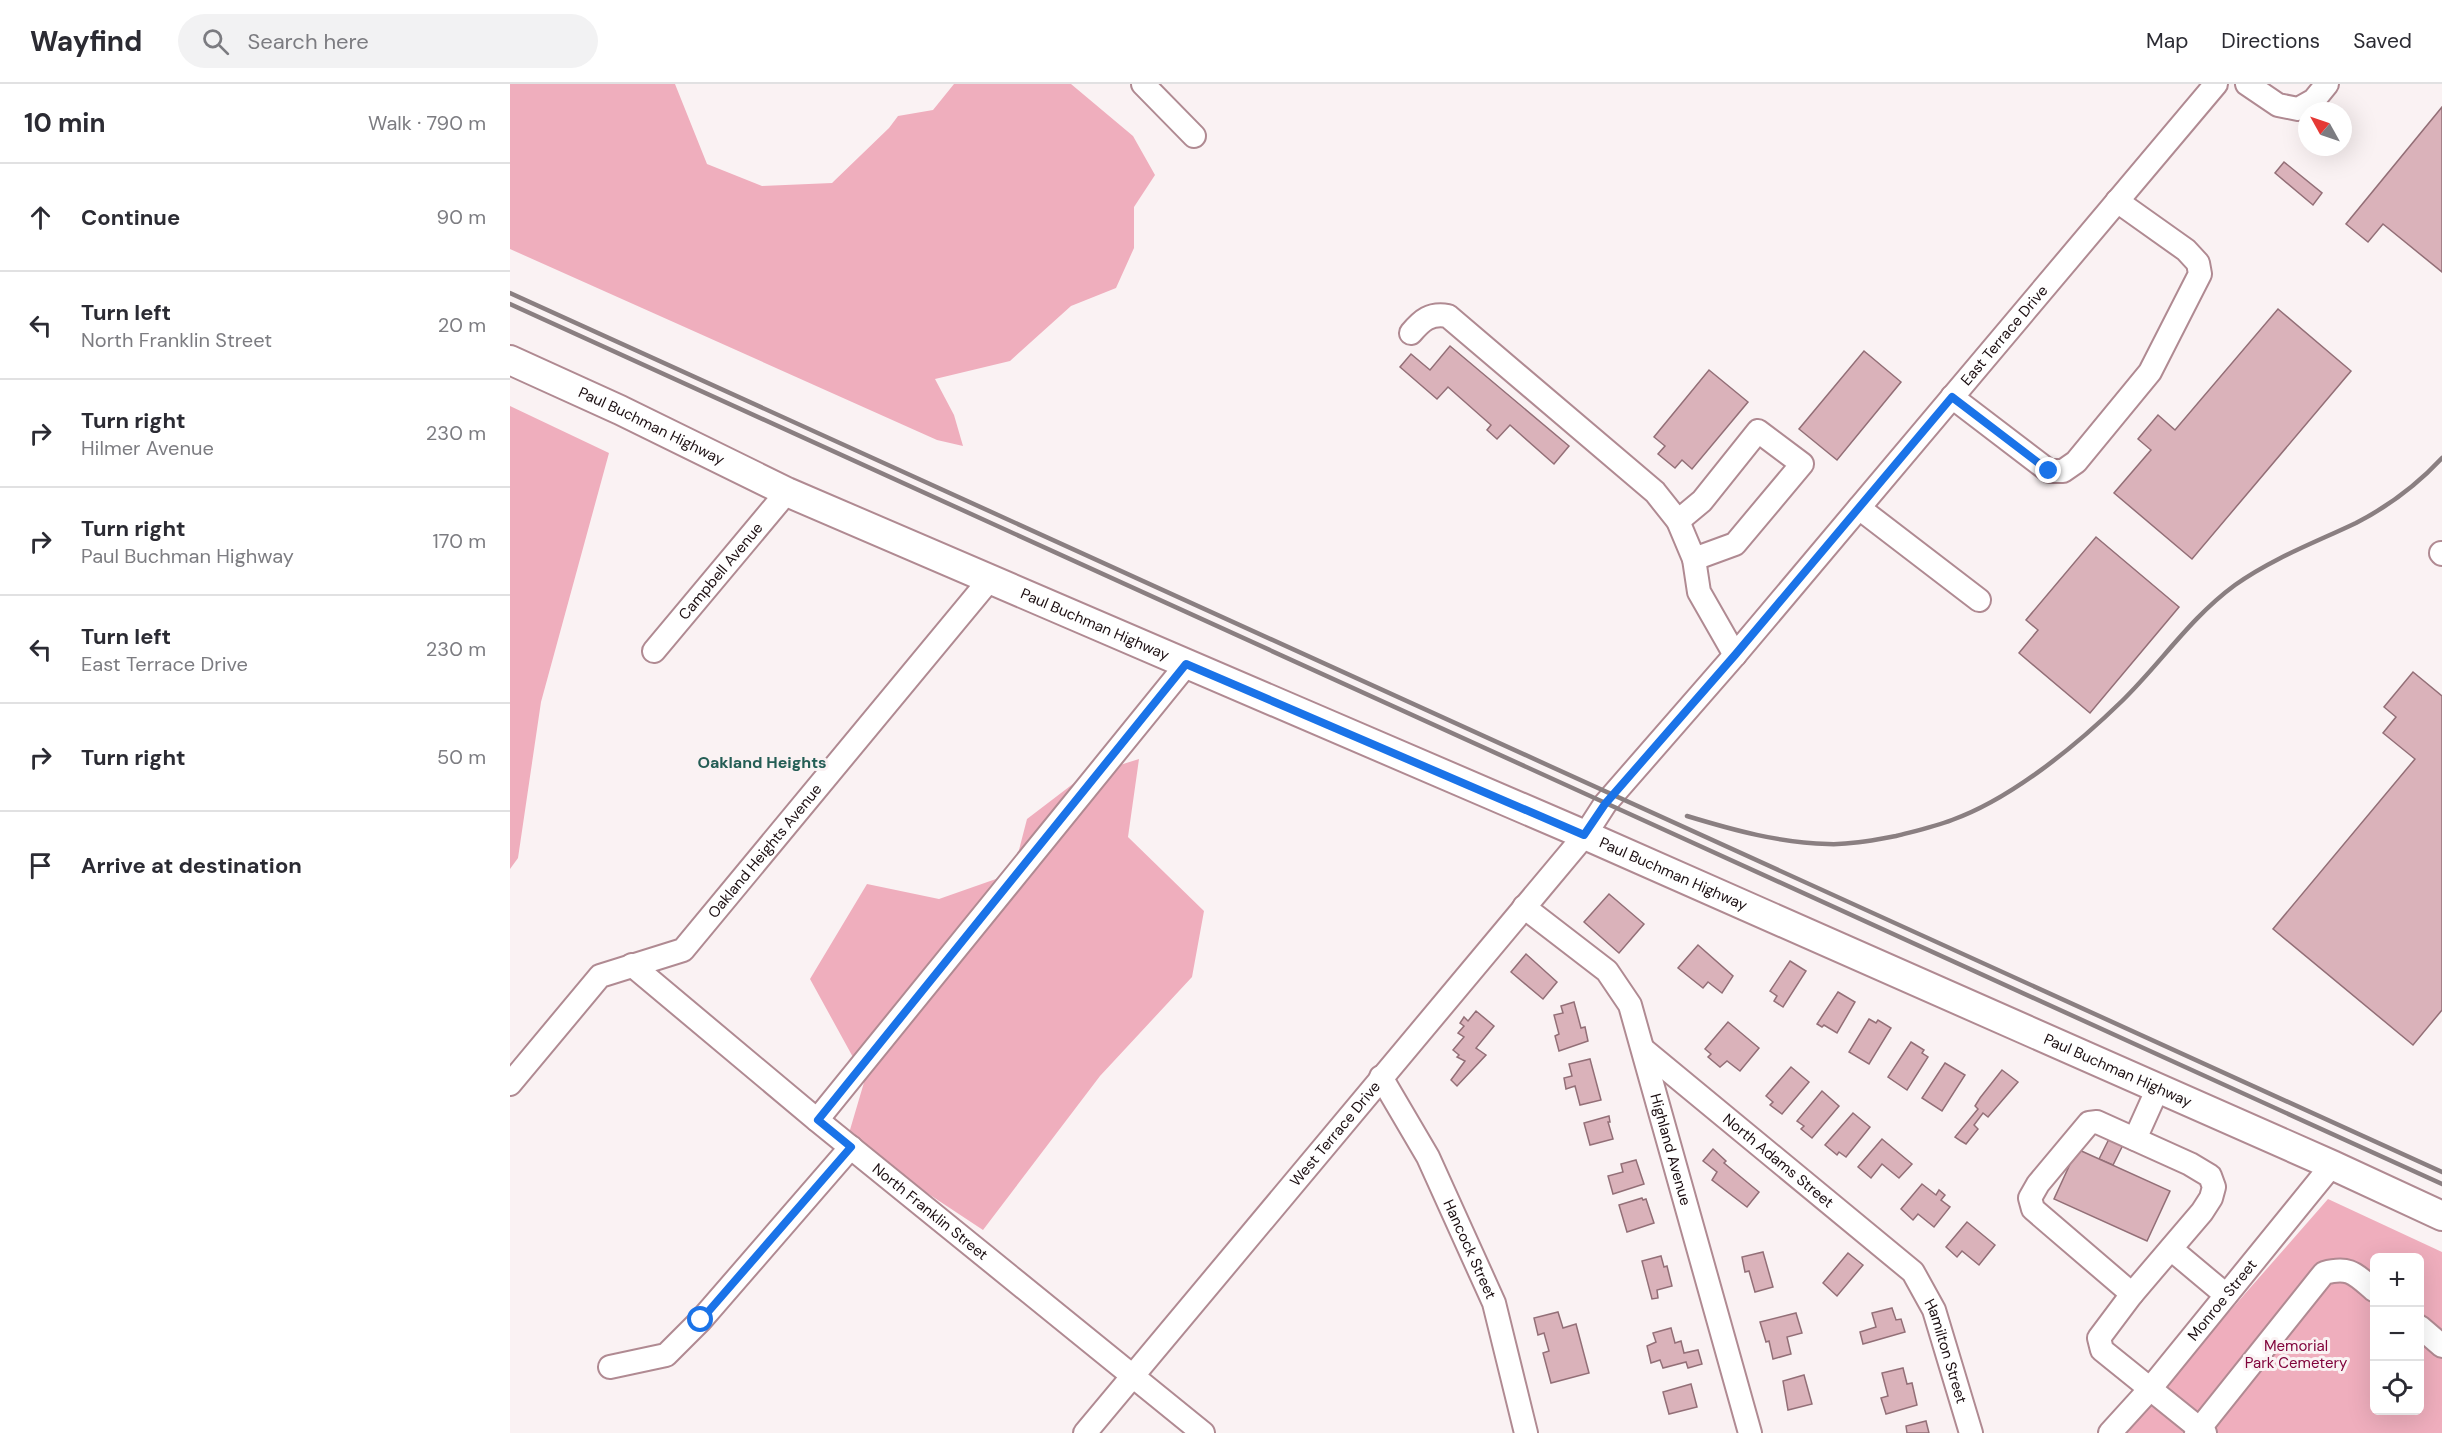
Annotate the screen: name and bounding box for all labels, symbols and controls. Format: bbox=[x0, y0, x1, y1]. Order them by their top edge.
search box bbox=[178, 14, 598, 68]
text: Wayfind bbox=[30, 23, 142, 60]
icon: search bbox=[199, 25, 232, 58]
text: Search here bbox=[247, 27, 369, 56]
text: Map bbox=[2146, 27, 2188, 55]
text: Directions bbox=[2221, 27, 2320, 55]
text: Saved bbox=[2353, 27, 2412, 55]
north arrow bbox=[2298, 102, 2352, 156]
text: 10 min bbox=[24, 106, 106, 140]
text: Walk · 790 m bbox=[368, 110, 486, 136]
icon: ahead bbox=[24, 201, 57, 234]
text: Continue bbox=[81, 203, 180, 232]
text: 90 m bbox=[437, 204, 486, 230]
street label: East Terrace Drive bbox=[1956, 281, 2052, 390]
text: Turn left bbox=[81, 298, 171, 327]
icon: left bbox=[24, 309, 57, 342]
text: 20 m bbox=[438, 312, 486, 338]
text: North Franklin Street bbox=[81, 327, 272, 353]
street label: Paul Buchman Highway bbox=[575, 382, 728, 470]
text: Turn right bbox=[81, 406, 186, 435]
icon: right bbox=[24, 417, 57, 450]
text: 230 m bbox=[426, 420, 486, 446]
text: Hilmer Avenue bbox=[81, 435, 214, 461]
route end bbox=[2035, 457, 2061, 483]
text: Turn right bbox=[81, 514, 186, 543]
street label: Campbell Avenue bbox=[674, 518, 767, 624]
icon: right bbox=[24, 525, 57, 558]
text: 170 m bbox=[433, 528, 486, 554]
text: Paul Buchman Highway bbox=[81, 543, 294, 569]
street label: Paul Buchman Highway bbox=[1017, 584, 1173, 665]
text: Turn left bbox=[81, 622, 171, 651]
icon: left bbox=[24, 633, 57, 666]
text: 230 m bbox=[426, 636, 486, 662]
text: East Terrace Drive bbox=[81, 651, 248, 677]
icon: right bbox=[24, 741, 57, 774]
text: Turn right bbox=[81, 743, 186, 772]
text: 50 m bbox=[437, 744, 486, 770]
district label: Oakland Heights bbox=[697, 752, 827, 773]
street label: Oakland Heights Avenue bbox=[703, 780, 826, 922]
street label: Paul Buchman Highway bbox=[1596, 833, 1751, 916]
icon: arrive bbox=[24, 849, 57, 882]
text: Arrive at destination bbox=[81, 851, 302, 880]
street label: Paul Buchman Highway bbox=[2041, 1029, 2196, 1112]
street label: West Terrace Drive bbox=[1285, 1077, 1385, 1190]
street label: Highland Avenue bbox=[1645, 1091, 1696, 1208]
street label: North Adams Street bbox=[1719, 1109, 1838, 1212]
street label: North Franklin Street bbox=[868, 1159, 992, 1265]
street label: Hancock Street bbox=[1438, 1196, 1501, 1302]
map controls bbox=[2370, 1253, 2424, 1415]
button: + bbox=[2370, 1253, 2424, 1307]
street label: Monroe Street bbox=[2183, 1255, 2261, 1345]
street label: Hamilton Street bbox=[1920, 1295, 1972, 1406]
route start bbox=[687, 1306, 713, 1332]
button: − bbox=[2370, 1307, 2424, 1361]
park label: Memorial Park Cemetery bbox=[2245, 1336, 2348, 1373]
button: locate bbox=[2370, 1361, 2424, 1415]

